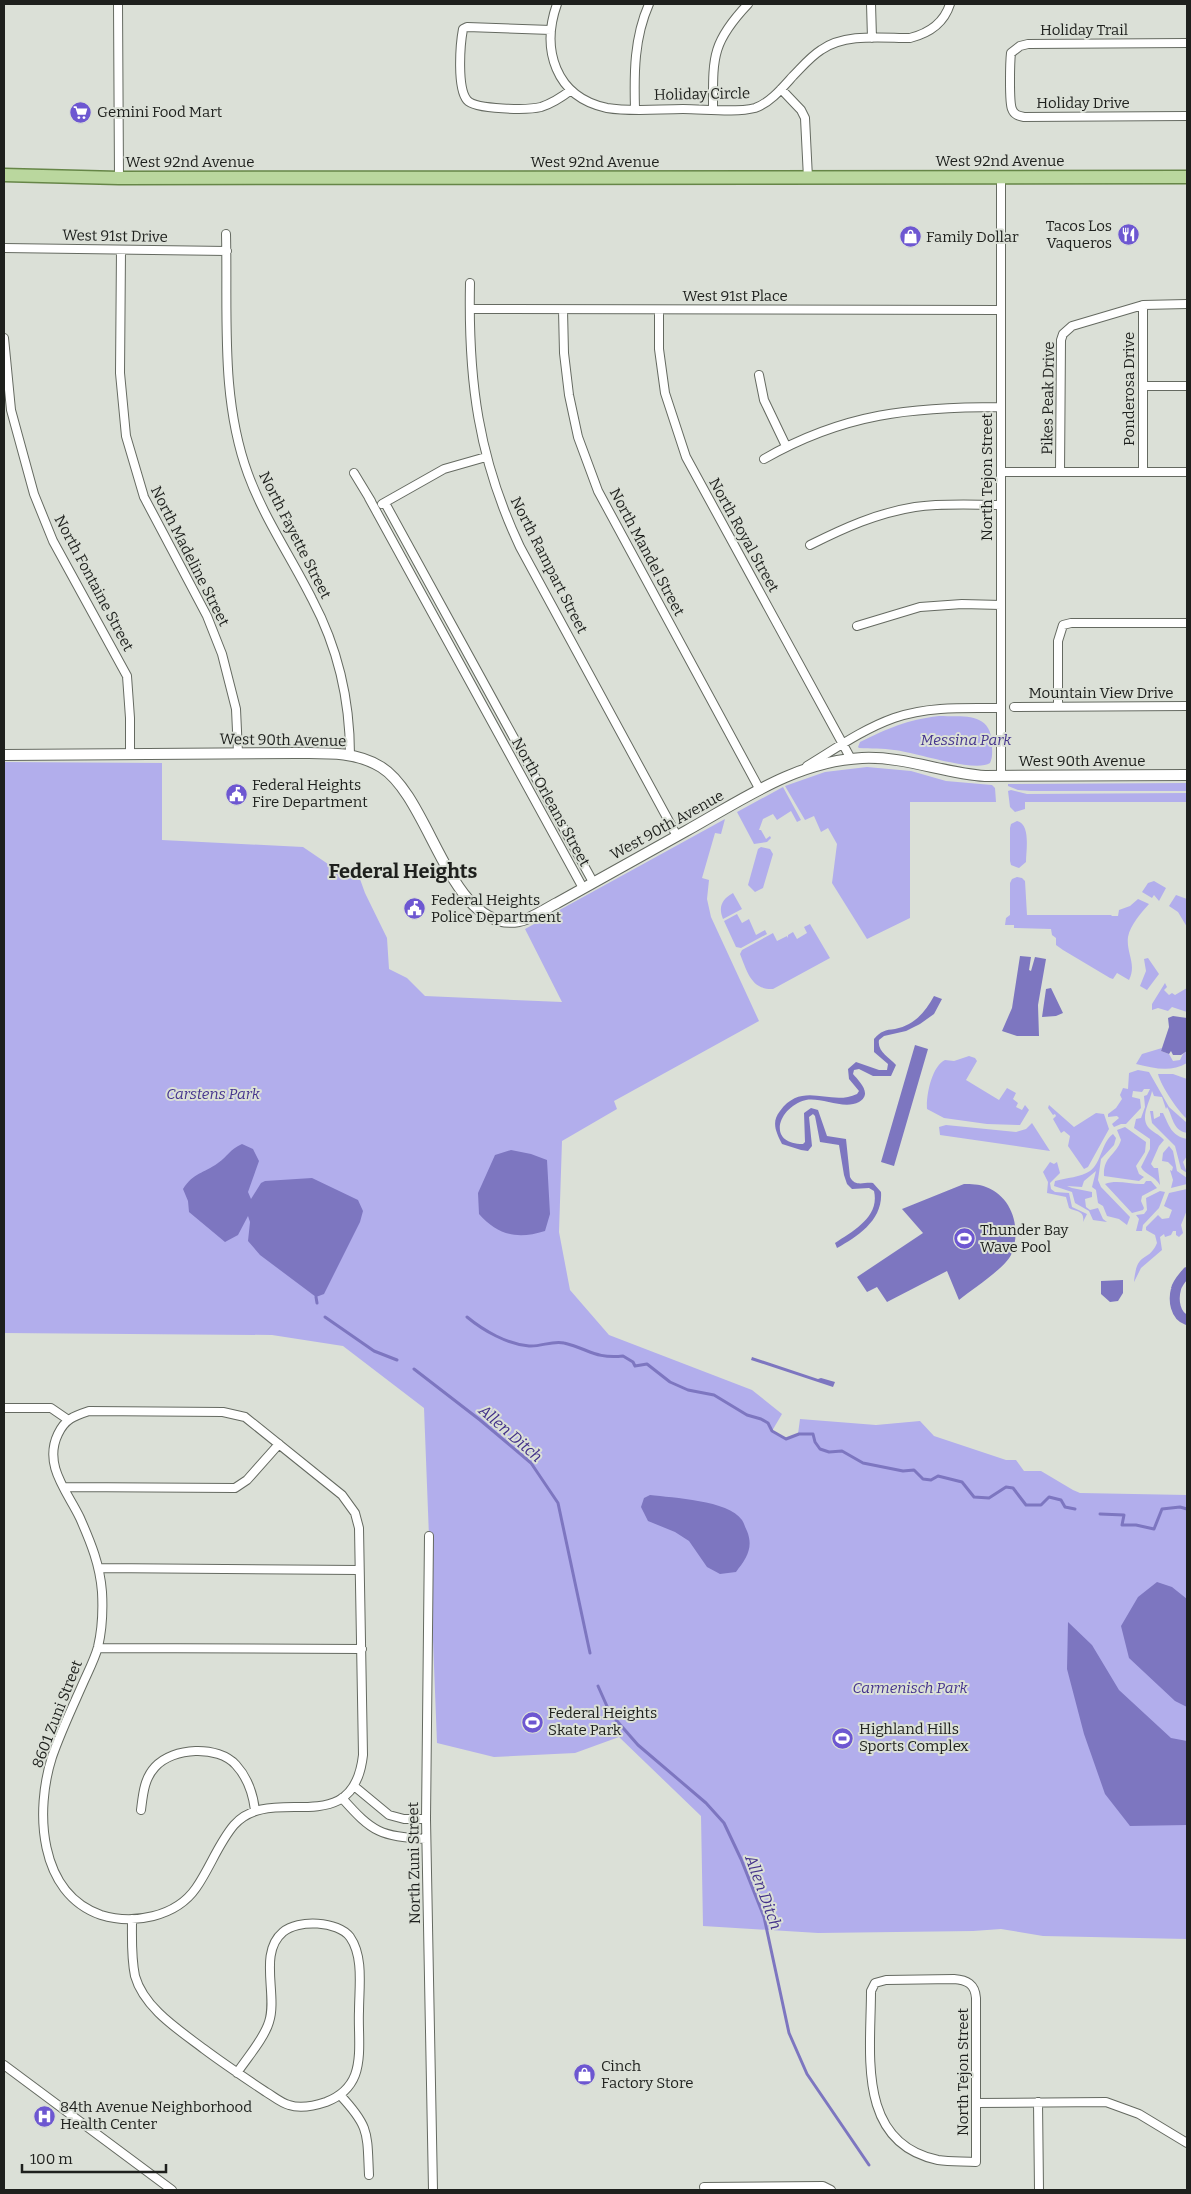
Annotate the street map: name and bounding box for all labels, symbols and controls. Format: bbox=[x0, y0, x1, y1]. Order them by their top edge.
street label: Holiday Trail bbox=[1040, 21, 1128, 39]
street label: Holiday Circle bbox=[654, 84, 750, 104]
street label: Holiday Drive bbox=[1036, 94, 1130, 112]
supermarket icon: Gemini Food Mart bbox=[69, 100, 93, 124]
place label: Gemini Food Mart bbox=[97, 103, 223, 121]
street label: West 92nd Avenue bbox=[935, 152, 1065, 170]
street label: West 92nd Avenue bbox=[125, 153, 255, 171]
street label: West 92nd Avenue bbox=[530, 153, 660, 171]
place label: Tacos Los Vaqueros bbox=[1046, 217, 1112, 252]
restaurant icon: Tacos Los Vaqueros bbox=[1116, 223, 1140, 247]
shop icon: Family Dollar bbox=[898, 225, 922, 249]
street label: West 91st Drive bbox=[62, 226, 168, 246]
place label: Family Dollar bbox=[926, 228, 1019, 246]
street label: West 91st Place bbox=[682, 287, 788, 305]
street label: Ponderosa Drive bbox=[1120, 332, 1138, 446]
street label: Pikes Peak Drive bbox=[1038, 341, 1058, 455]
street label: North Tejon Street bbox=[978, 412, 996, 541]
street label: North Fayette Street bbox=[255, 468, 335, 602]
street label: North Royal Street bbox=[705, 475, 783, 596]
street label: North Madeline Street bbox=[147, 483, 233, 630]
street label: North Mandel Street bbox=[606, 485, 689, 619]
street label: North Rampart Street bbox=[507, 494, 592, 637]
street label: North Fontaine Street bbox=[51, 512, 138, 655]
street label: Mountain View Drive bbox=[1028, 684, 1174, 702]
street label: West 90th Avenue bbox=[219, 730, 347, 750]
park label: Messina Park bbox=[921, 731, 1012, 749]
street label: North Orleans Street bbox=[508, 734, 594, 870]
street label: West 90th Avenue bbox=[1019, 752, 1145, 770]
place label: Federal Heights Fire Department bbox=[252, 776, 368, 811]
public building icon: Federal Heights Fire Department bbox=[224, 782, 248, 806]
street label: West 90th Avenue bbox=[607, 786, 727, 864]
district label: Federal Heights bbox=[329, 859, 478, 883]
place label: Federal Heights Police Department bbox=[431, 891, 562, 926]
public building icon: Federal Heights Police Department bbox=[403, 897, 427, 921]
park label: Carstens Park bbox=[166, 1085, 261, 1103]
place label: Thunder Bay Wave Pool bbox=[980, 1221, 1069, 1256]
sports icon: Thunder Bay Wave Pool bbox=[952, 1227, 976, 1251]
water label: Allen Ditch bbox=[474, 1400, 546, 1466]
street label: 8601 Zuni Street bbox=[28, 1657, 86, 1770]
park label: Carmenisch Park bbox=[852, 1679, 968, 1697]
place label: Federal Heights Skate Park bbox=[548, 1704, 657, 1739]
sports icon: Federal Heights Skate Park bbox=[520, 1710, 544, 1734]
place label: Highland Hills Sports Complex bbox=[859, 1720, 969, 1755]
sports icon: Highland Hills Sports Complex bbox=[831, 1726, 855, 1750]
street label: North Zuni Street bbox=[404, 1801, 424, 1924]
water label: Allen Ditch bbox=[741, 1851, 786, 1932]
street label: North Tejon Street bbox=[954, 2007, 972, 2136]
place label: Cinch Factory Store bbox=[601, 2057, 693, 2092]
shop icon: Cinch Factory Store bbox=[573, 2063, 597, 2087]
place label: 84th Avenue Neighborhood Health Center bbox=[60, 2098, 252, 2133]
hospital icon: 84th Avenue Neighborhood Health Center bbox=[32, 2104, 56, 2128]
scale bar bbox=[22, 2142, 166, 2174]
text: 100 m bbox=[30, 2150, 73, 2168]

